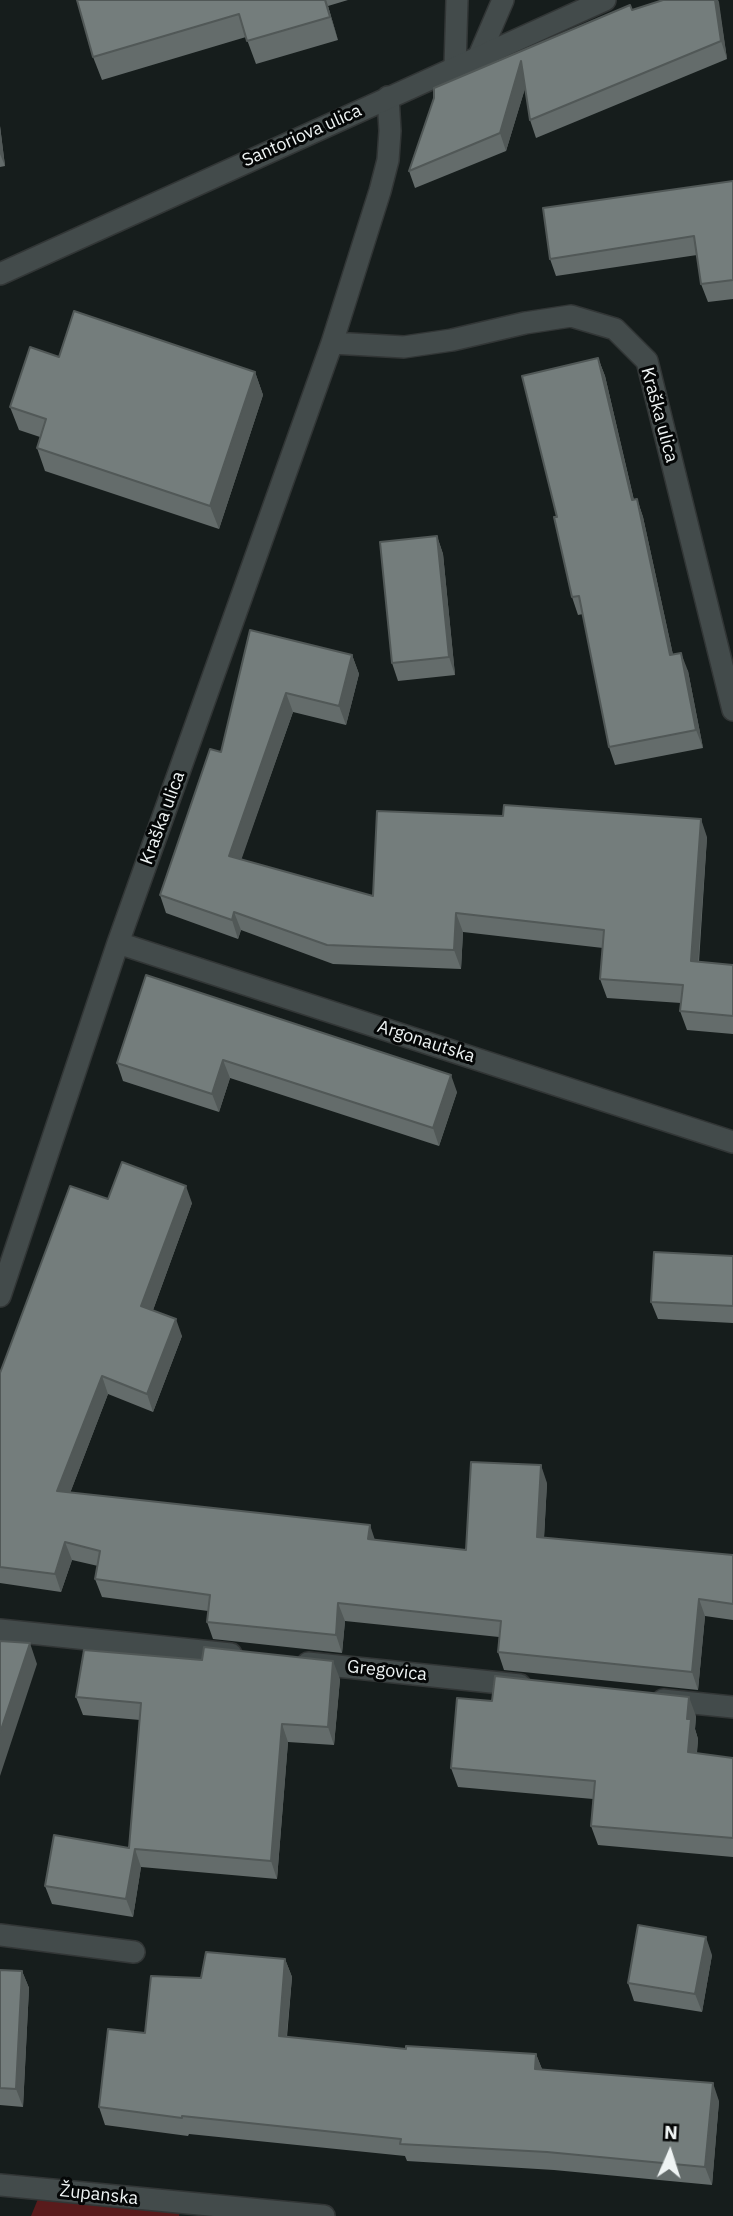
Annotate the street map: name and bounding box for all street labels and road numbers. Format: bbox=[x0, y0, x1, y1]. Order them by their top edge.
street label: Santoriova ulica bbox=[239, 100, 365, 172]
street label: Kraška ulica bbox=[636, 365, 682, 465]
street label: Kraška ulica bbox=[136, 768, 190, 868]
street label: Argonautska bbox=[374, 1016, 478, 1068]
street label: Gregovica bbox=[346, 1656, 428, 1686]
street label: Županska bbox=[59, 2180, 139, 2210]

